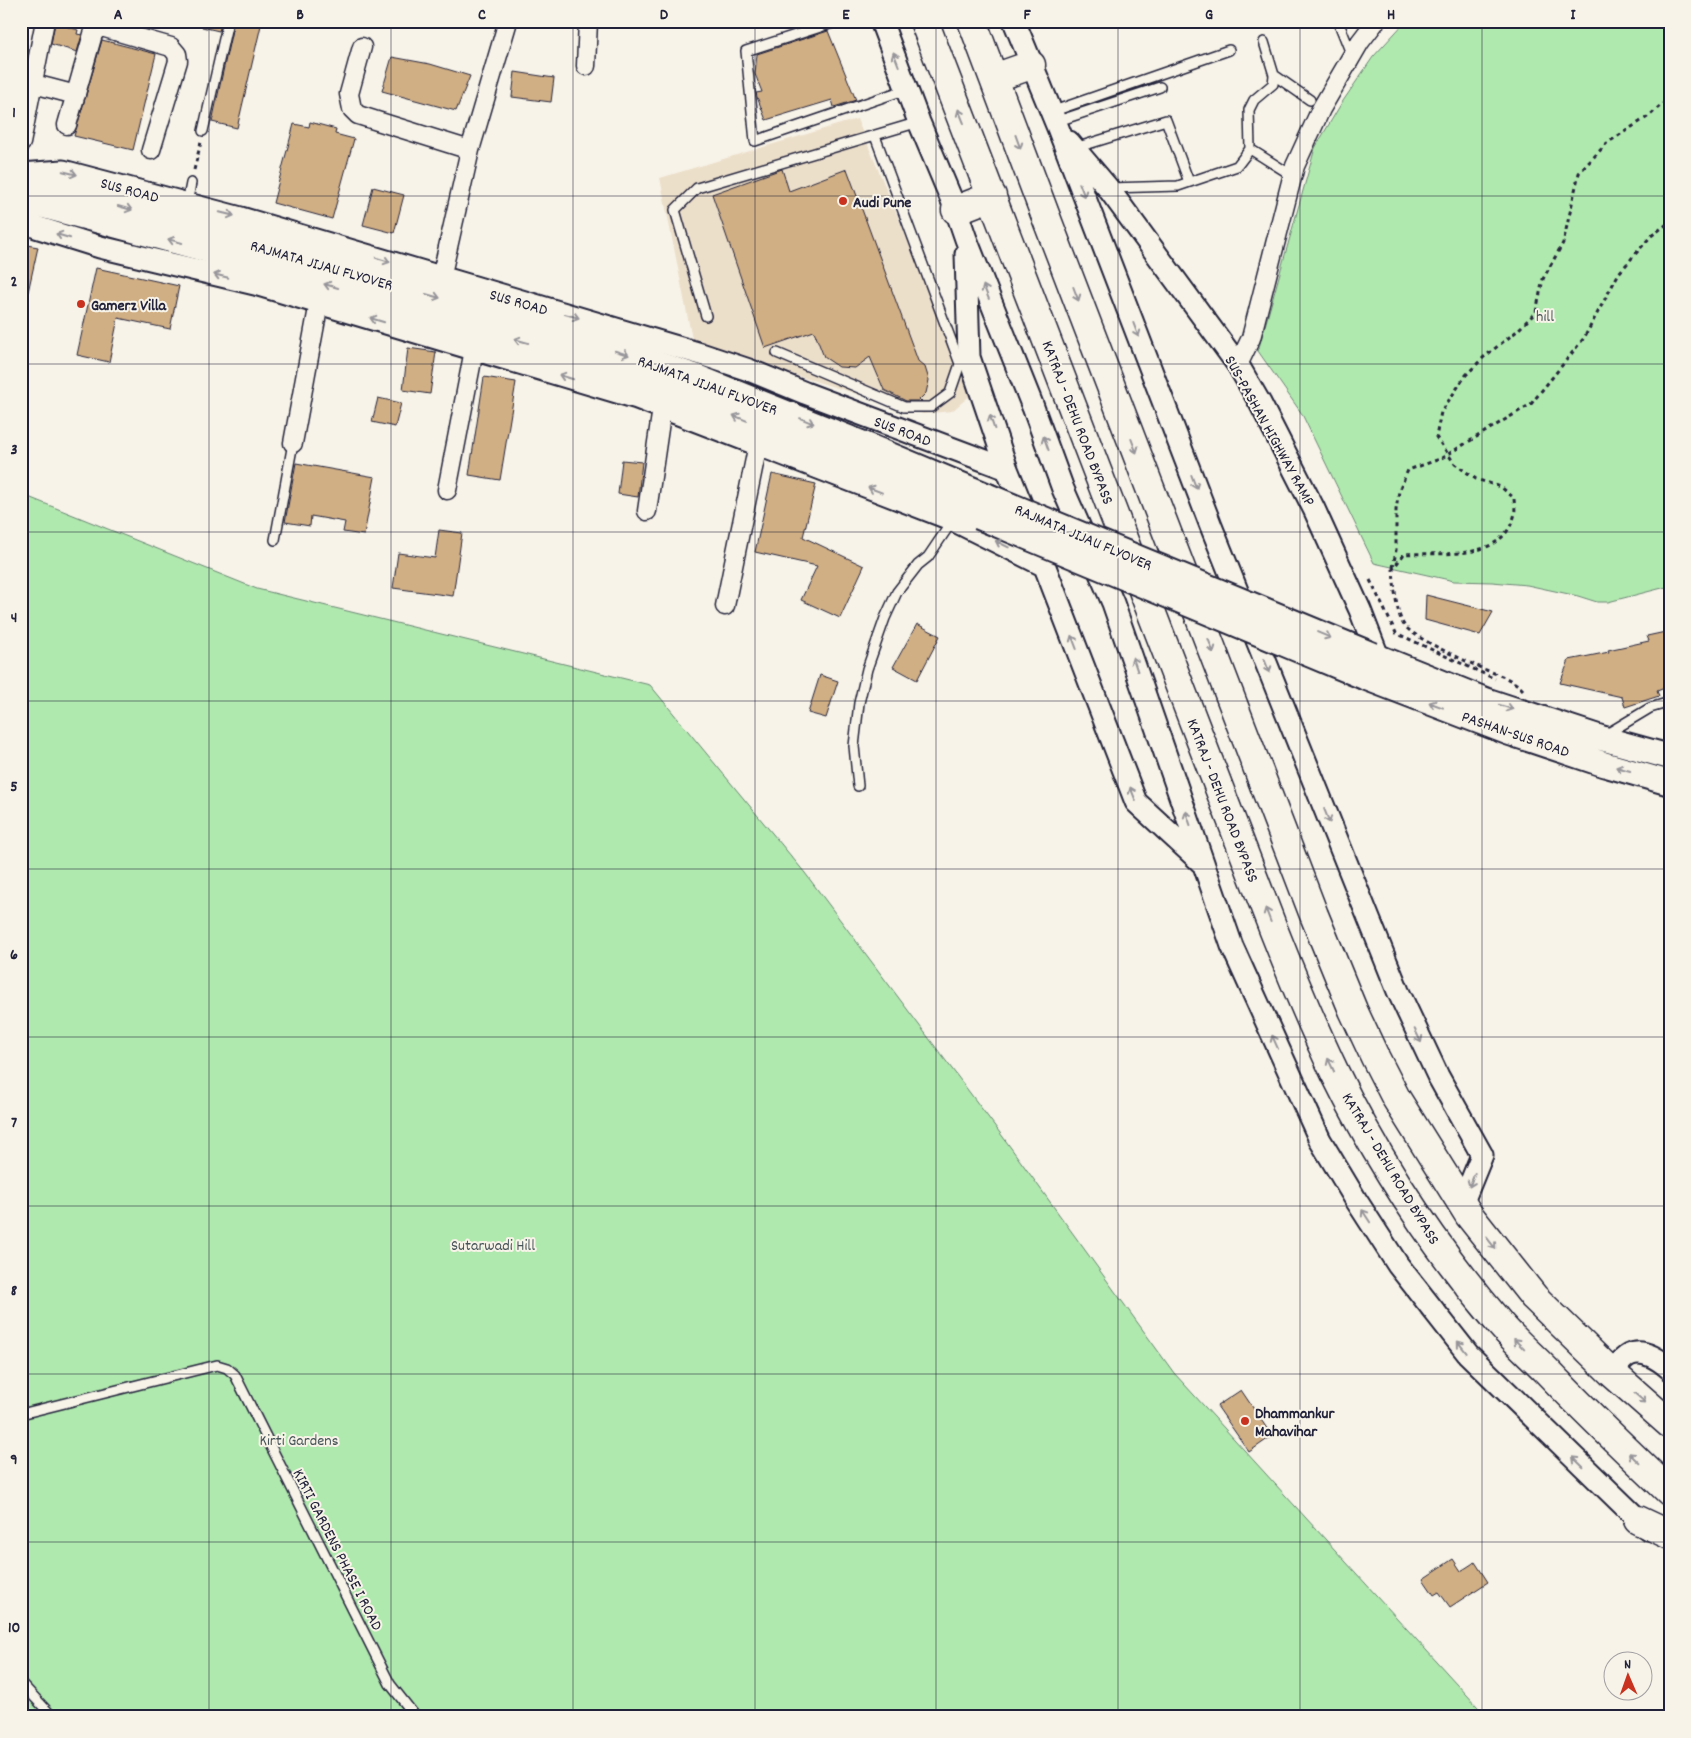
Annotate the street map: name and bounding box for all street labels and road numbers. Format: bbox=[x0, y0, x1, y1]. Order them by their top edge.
street label: SUS ROAD bbox=[98, 173, 161, 210]
street label: RAJMATA JIJAU FLYOVER bbox=[247, 235, 396, 298]
street label: SUS ROAD bbox=[487, 284, 550, 323]
street label: KATRAJ - DEHU ROAD BYPASS bbox=[1035, 338, 1119, 508]
street label: RAJMATA JIJAU FLYOVER bbox=[634, 350, 781, 422]
street label: SUS-PASHAN HIGHWAY RAMP bbox=[1218, 352, 1320, 511]
street label: SUS ROAD bbox=[870, 411, 934, 454]
street label: RAJMATA JIJAU FLYOVER bbox=[1011, 499, 1156, 578]
street label: PASHAN-SUS ROAD bbox=[1458, 706, 1572, 765]
street label: KATRAJ - DEHU ROAD BYPASS bbox=[1180, 716, 1264, 886]
street label: KATRAJ - DEHU ROAD BYPASS bbox=[1335, 1089, 1445, 1250]
street label: KIRTI GARDENS PHASE I ROAD bbox=[286, 1465, 388, 1635]

